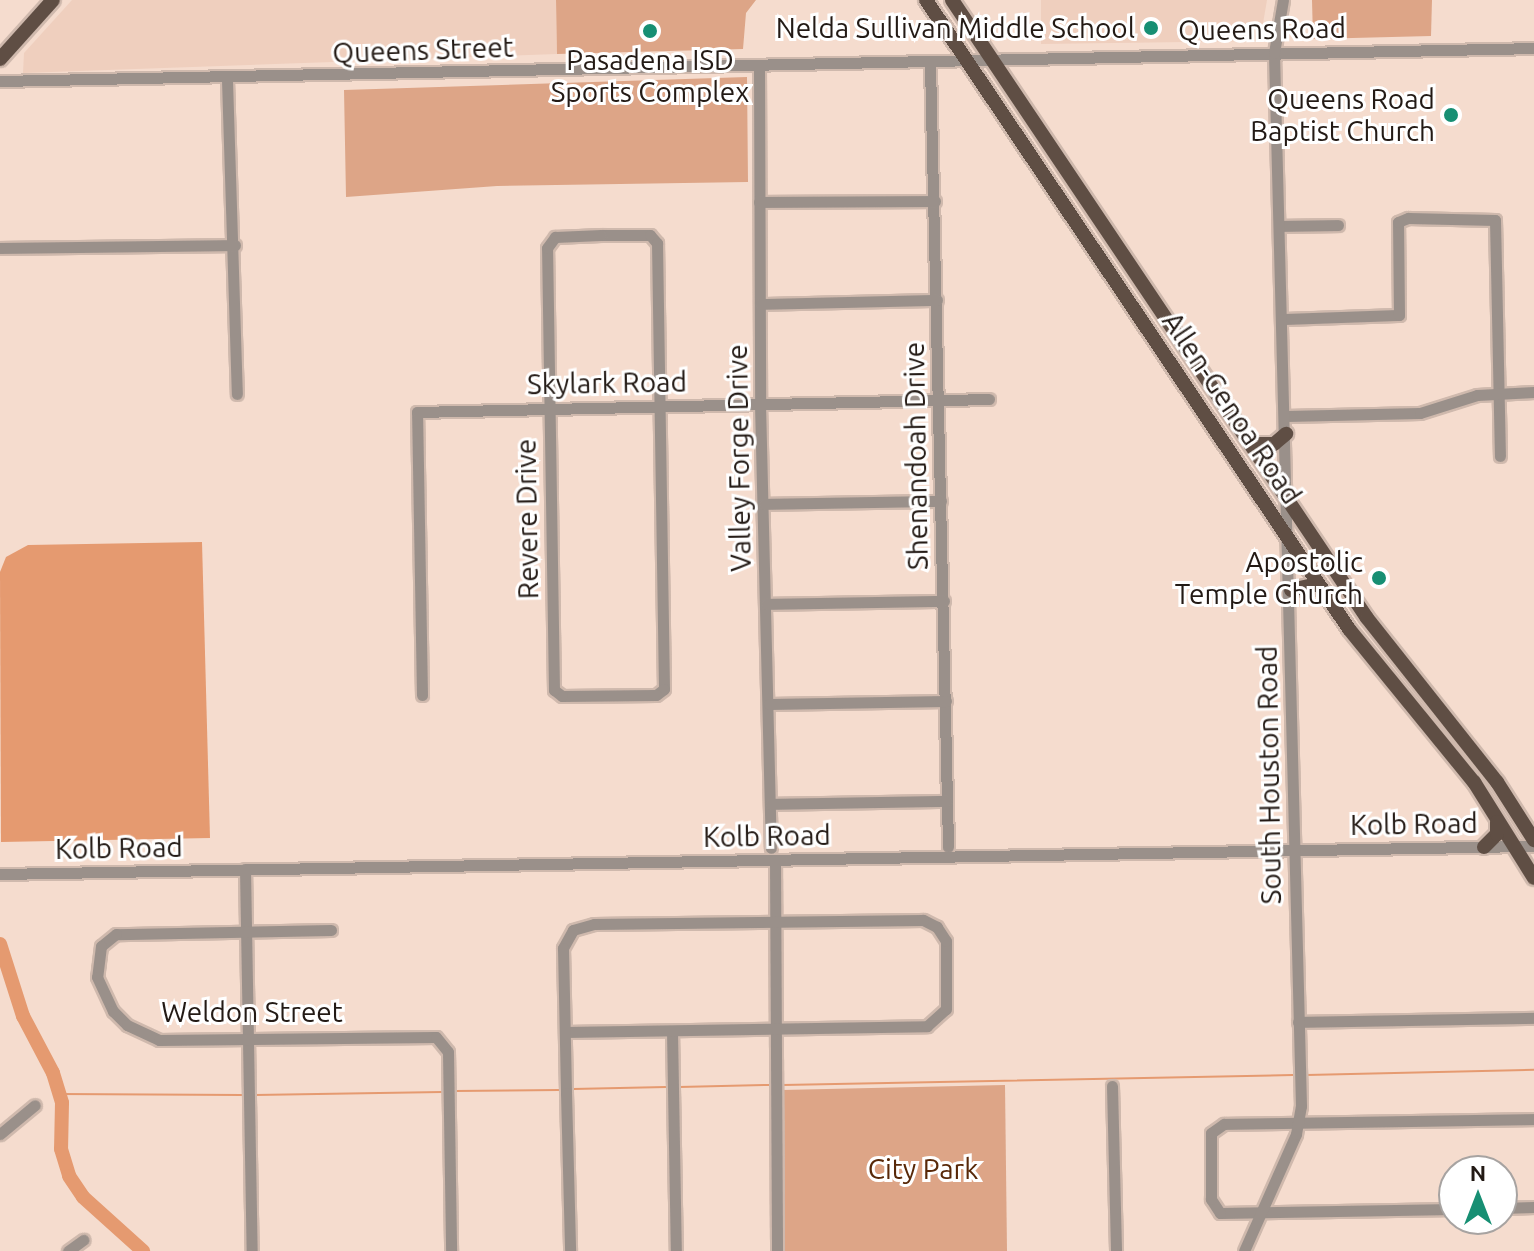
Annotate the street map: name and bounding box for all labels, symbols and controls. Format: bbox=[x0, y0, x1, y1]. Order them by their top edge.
place label: Nelda Sullivan Middle School bbox=[776, 11, 1135, 45]
street label: Queens Road bbox=[1178, 11, 1346, 47]
marker: Nelda Sullivan Middle School bbox=[1142, 19, 1160, 37]
marker: Pasadena ISD Sports Complex bbox=[641, 22, 659, 40]
street label: Queens Street bbox=[332, 30, 514, 70]
place label: Pasadena ISD Sports Complex bbox=[551, 43, 749, 109]
place label: Queens Road Baptist Church bbox=[1250, 82, 1435, 148]
marker: Queens Road Baptist Church bbox=[1442, 106, 1460, 124]
street label: Allen-Genoa Road bbox=[1155, 306, 1309, 510]
street label: Shenandoah Drive bbox=[897, 342, 935, 570]
street label: Valley Forge Drive bbox=[720, 344, 758, 572]
street label: Skylark Road bbox=[527, 365, 687, 401]
street label: Revere Drive bbox=[509, 438, 545, 600]
place label: Apostolic Temple Church bbox=[1175, 545, 1363, 611]
marker: Apostolic Temple Church bbox=[1370, 569, 1388, 587]
street label: South Houston Road bbox=[1250, 645, 1288, 905]
street label: Kolb Road bbox=[1350, 806, 1478, 842]
street label: Kolb Road bbox=[703, 818, 831, 854]
street label: Kolb Road bbox=[55, 830, 183, 866]
street label: Weldon Street bbox=[161, 995, 343, 1029]
park label: City Park bbox=[868, 1152, 978, 1186]
north arrow bbox=[1438, 1155, 1518, 1235]
text: N bbox=[1470, 1160, 1486, 1185]

